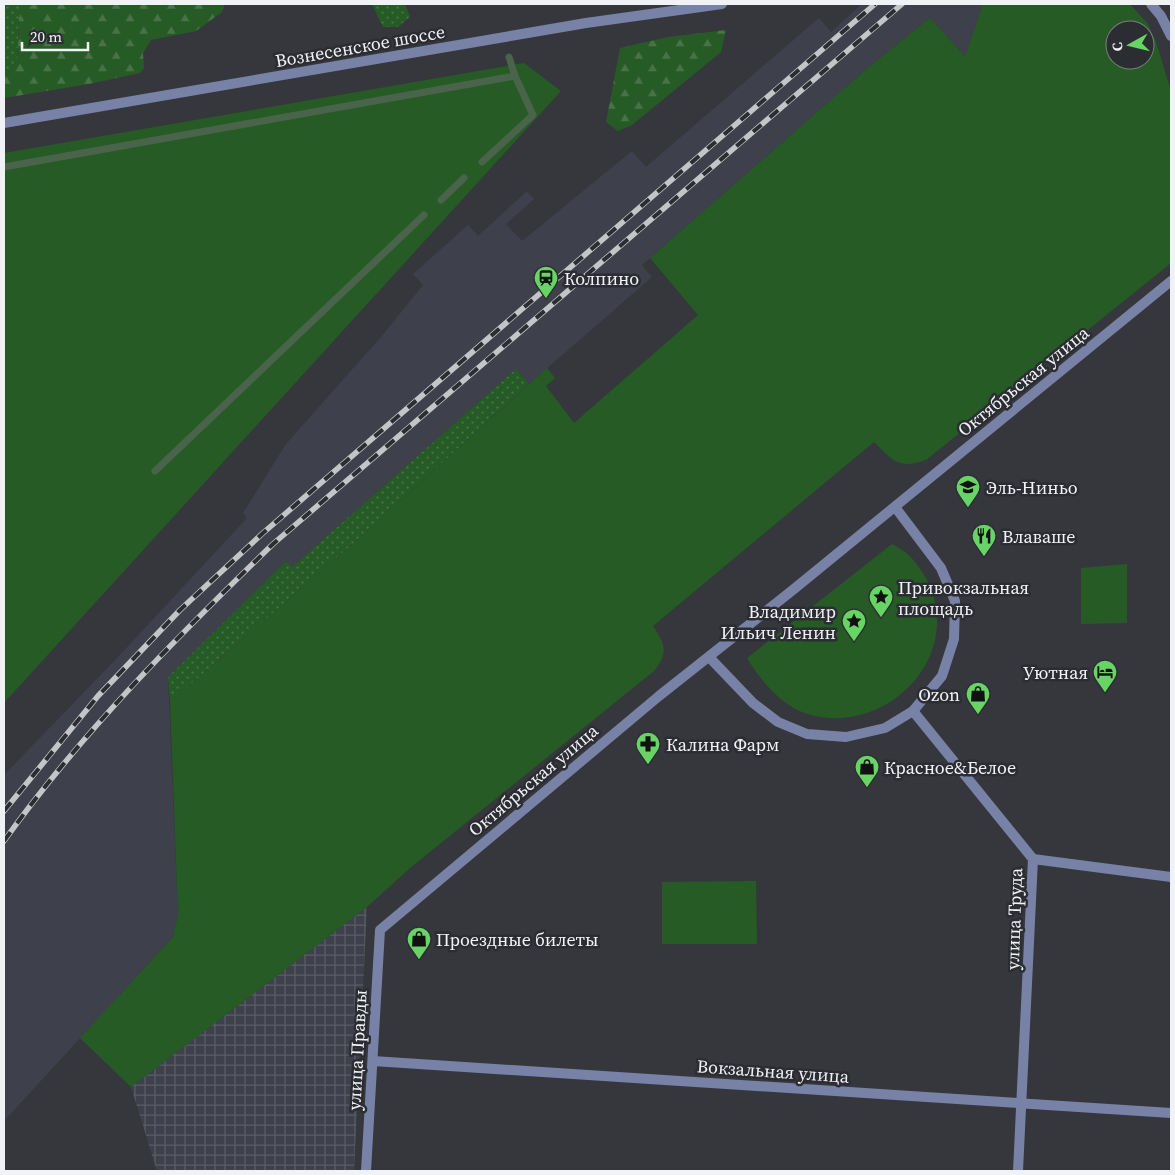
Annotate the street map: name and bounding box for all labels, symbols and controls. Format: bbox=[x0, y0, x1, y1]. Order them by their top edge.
street label: Вознесенское шоссе bbox=[273, 19, 447, 73]
scale bar bbox=[22, 20, 89, 52]
north arrow bbox=[1105, 20, 1155, 70]
text: 20 m bbox=[30, 26, 62, 47]
text: С bbox=[1107, 41, 1128, 53]
station icon: Колпино bbox=[533, 265, 559, 299]
place label: Колпино bbox=[564, 266, 639, 291]
street label: Октябрьская улица bbox=[952, 320, 1095, 442]
school or university icon: Эль-Ниньо bbox=[955, 474, 981, 508]
place label: Эль-Ниньо bbox=[986, 475, 1078, 500]
restaurant icon: Влаваше bbox=[971, 523, 997, 557]
place label: Влаваше bbox=[1002, 524, 1075, 549]
place label: Привокзальная площадь bbox=[898, 575, 1029, 621]
place icon: Привокзальная площадь bbox=[868, 584, 894, 618]
place label: Владимир Ильич Ленин bbox=[721, 599, 836, 645]
place icon: Владимир Ильич Ленин bbox=[841, 608, 867, 642]
hotel icon: Уютная bbox=[1092, 659, 1118, 693]
place label: Уютная bbox=[1023, 660, 1088, 685]
shop icon: Ozon bbox=[965, 681, 991, 715]
place label: Ozon bbox=[918, 682, 960, 707]
street label: Октябрьская улица bbox=[463, 718, 604, 842]
pharmacy icon: Калина Фарм bbox=[635, 731, 661, 765]
place label: Калина Фарм bbox=[666, 732, 779, 757]
shop icon: Красное&Белое bbox=[854, 754, 880, 788]
place label: Красное&Белое bbox=[884, 755, 1016, 780]
street label: улица Труда bbox=[1000, 867, 1028, 970]
shop icon: Проездные билеты bbox=[406, 926, 432, 960]
place label: Проездные билеты bbox=[436, 927, 599, 952]
street label: улица Правды bbox=[341, 989, 373, 1111]
street label: Вокзальная улица bbox=[696, 1053, 851, 1089]

